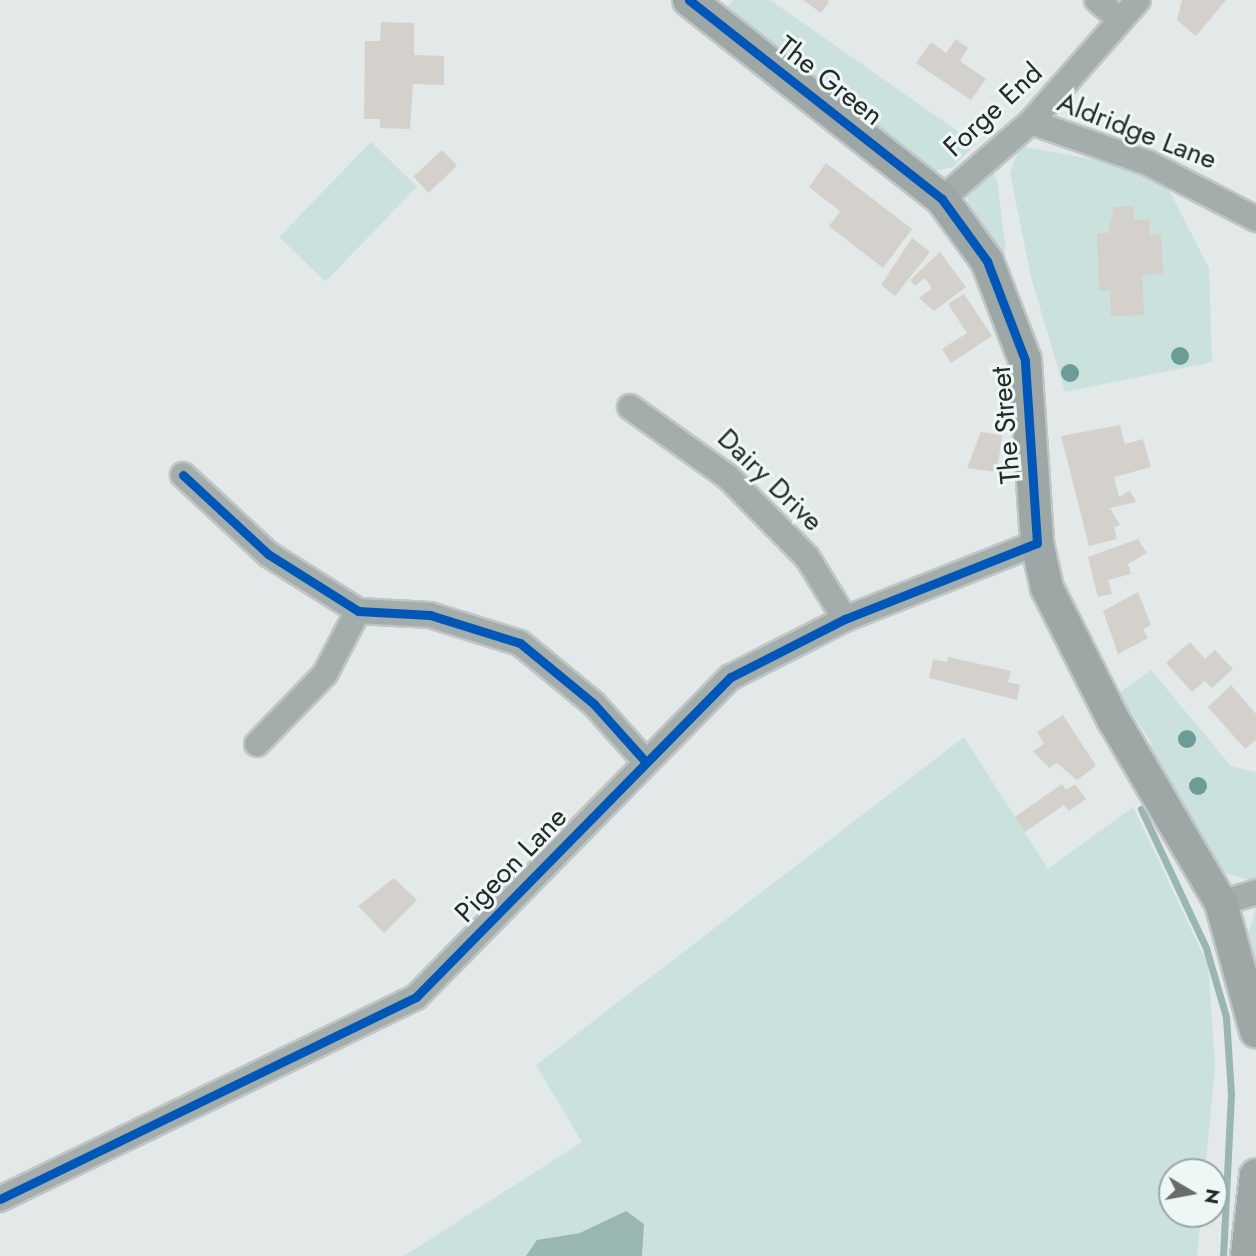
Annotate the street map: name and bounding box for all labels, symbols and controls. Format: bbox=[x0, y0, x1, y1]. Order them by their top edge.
street label: The Green bbox=[770, 29, 890, 133]
street label: Forge End bbox=[937, 56, 1049, 164]
street label: Aldridge Lane bbox=[1053, 85, 1221, 177]
street label: The Street bbox=[984, 365, 1028, 485]
street label: Dairy Drive bbox=[710, 422, 830, 538]
street label: Pigeon Lane bbox=[448, 801, 574, 929]
north arrow bbox=[1158, 1158, 1228, 1228]
text: N bbox=[1198, 1187, 1227, 1206]

